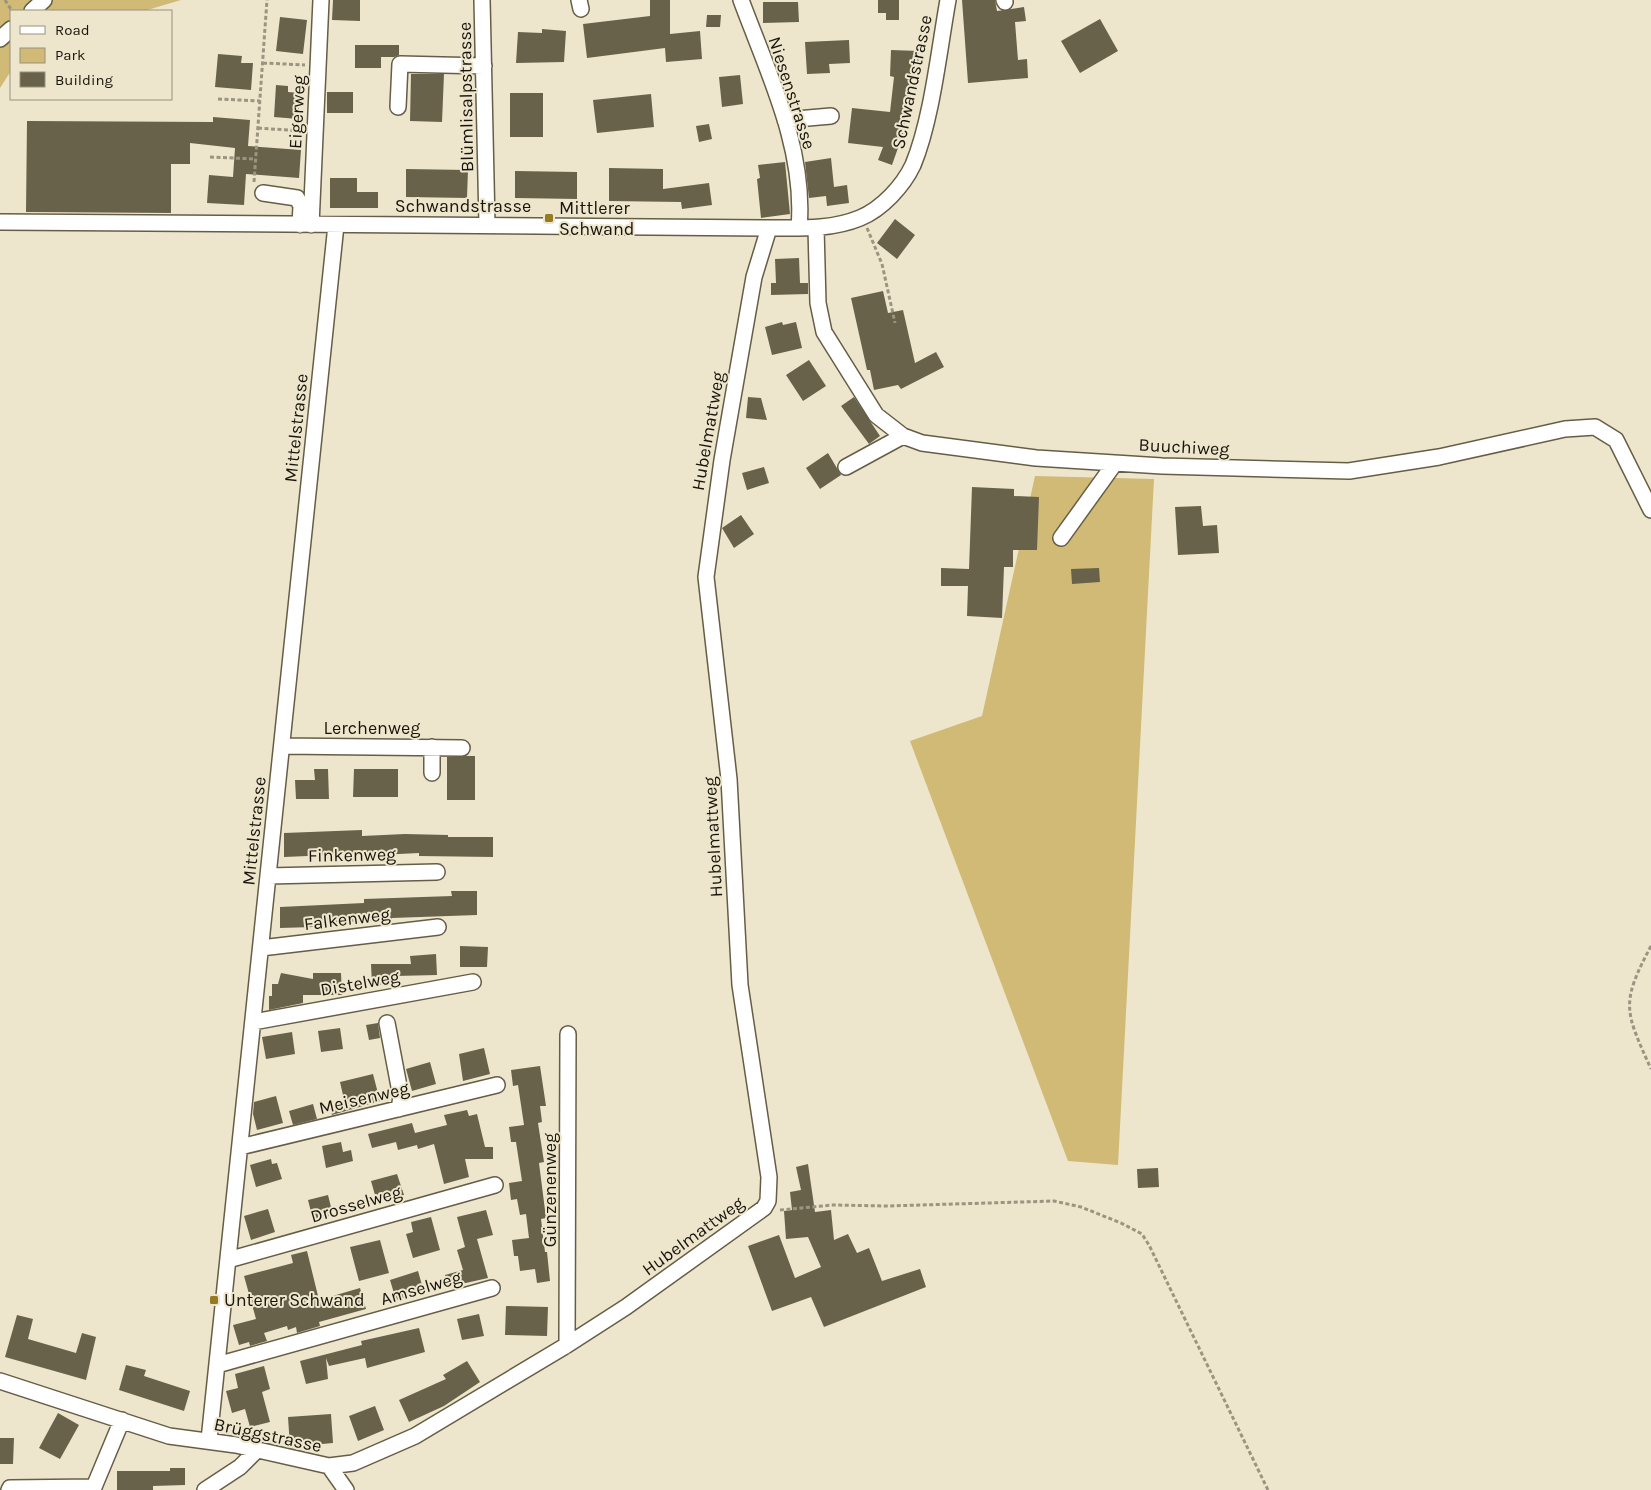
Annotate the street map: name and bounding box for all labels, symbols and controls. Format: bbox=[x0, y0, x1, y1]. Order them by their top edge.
legend bbox=[10, 10, 172, 100]
street label: Schwandstrasse bbox=[887, 13, 937, 151]
text: Road bbox=[55, 21, 90, 39]
street label: Blümlisalpstrasse bbox=[454, 22, 478, 172]
street label: Niesenstrasse bbox=[763, 34, 821, 152]
text: Park bbox=[55, 46, 85, 64]
text: Building bbox=[55, 71, 113, 89]
street label: Eigerweg bbox=[284, 75, 310, 149]
street label: Schwandstrasse bbox=[395, 195, 531, 217]
place label: Mittlerer Schwand bbox=[559, 197, 635, 240]
marker: Mittlerer Schwand bbox=[543, 212, 555, 224]
street label: Hubelmattweg bbox=[687, 370, 729, 492]
street label: Mittelstrasse bbox=[279, 373, 313, 483]
street label: Buuchiweg bbox=[1138, 434, 1230, 460]
street label: Lerchenweg bbox=[324, 717, 420, 739]
street label: Mittelstrasse bbox=[237, 776, 271, 886]
street label: Hubelmattweg bbox=[699, 776, 727, 898]
street label: Finkenweg bbox=[308, 843, 396, 867]
street label: Falkenweg bbox=[303, 903, 391, 935]
street label: Distelweg bbox=[319, 965, 401, 1001]
street label: Meisenweg bbox=[317, 1077, 411, 1119]
street label: Günzenenweg bbox=[539, 1133, 561, 1247]
street label: Drosselweg bbox=[308, 1180, 404, 1228]
street label: Hubelmattweg bbox=[638, 1192, 748, 1280]
street label: Amselweg bbox=[378, 1266, 464, 1310]
place label: Unterer Schwand bbox=[224, 1289, 365, 1311]
marker: Unterer Schwand bbox=[208, 1294, 220, 1306]
street label: Brüggstrasse bbox=[212, 1413, 324, 1457]

